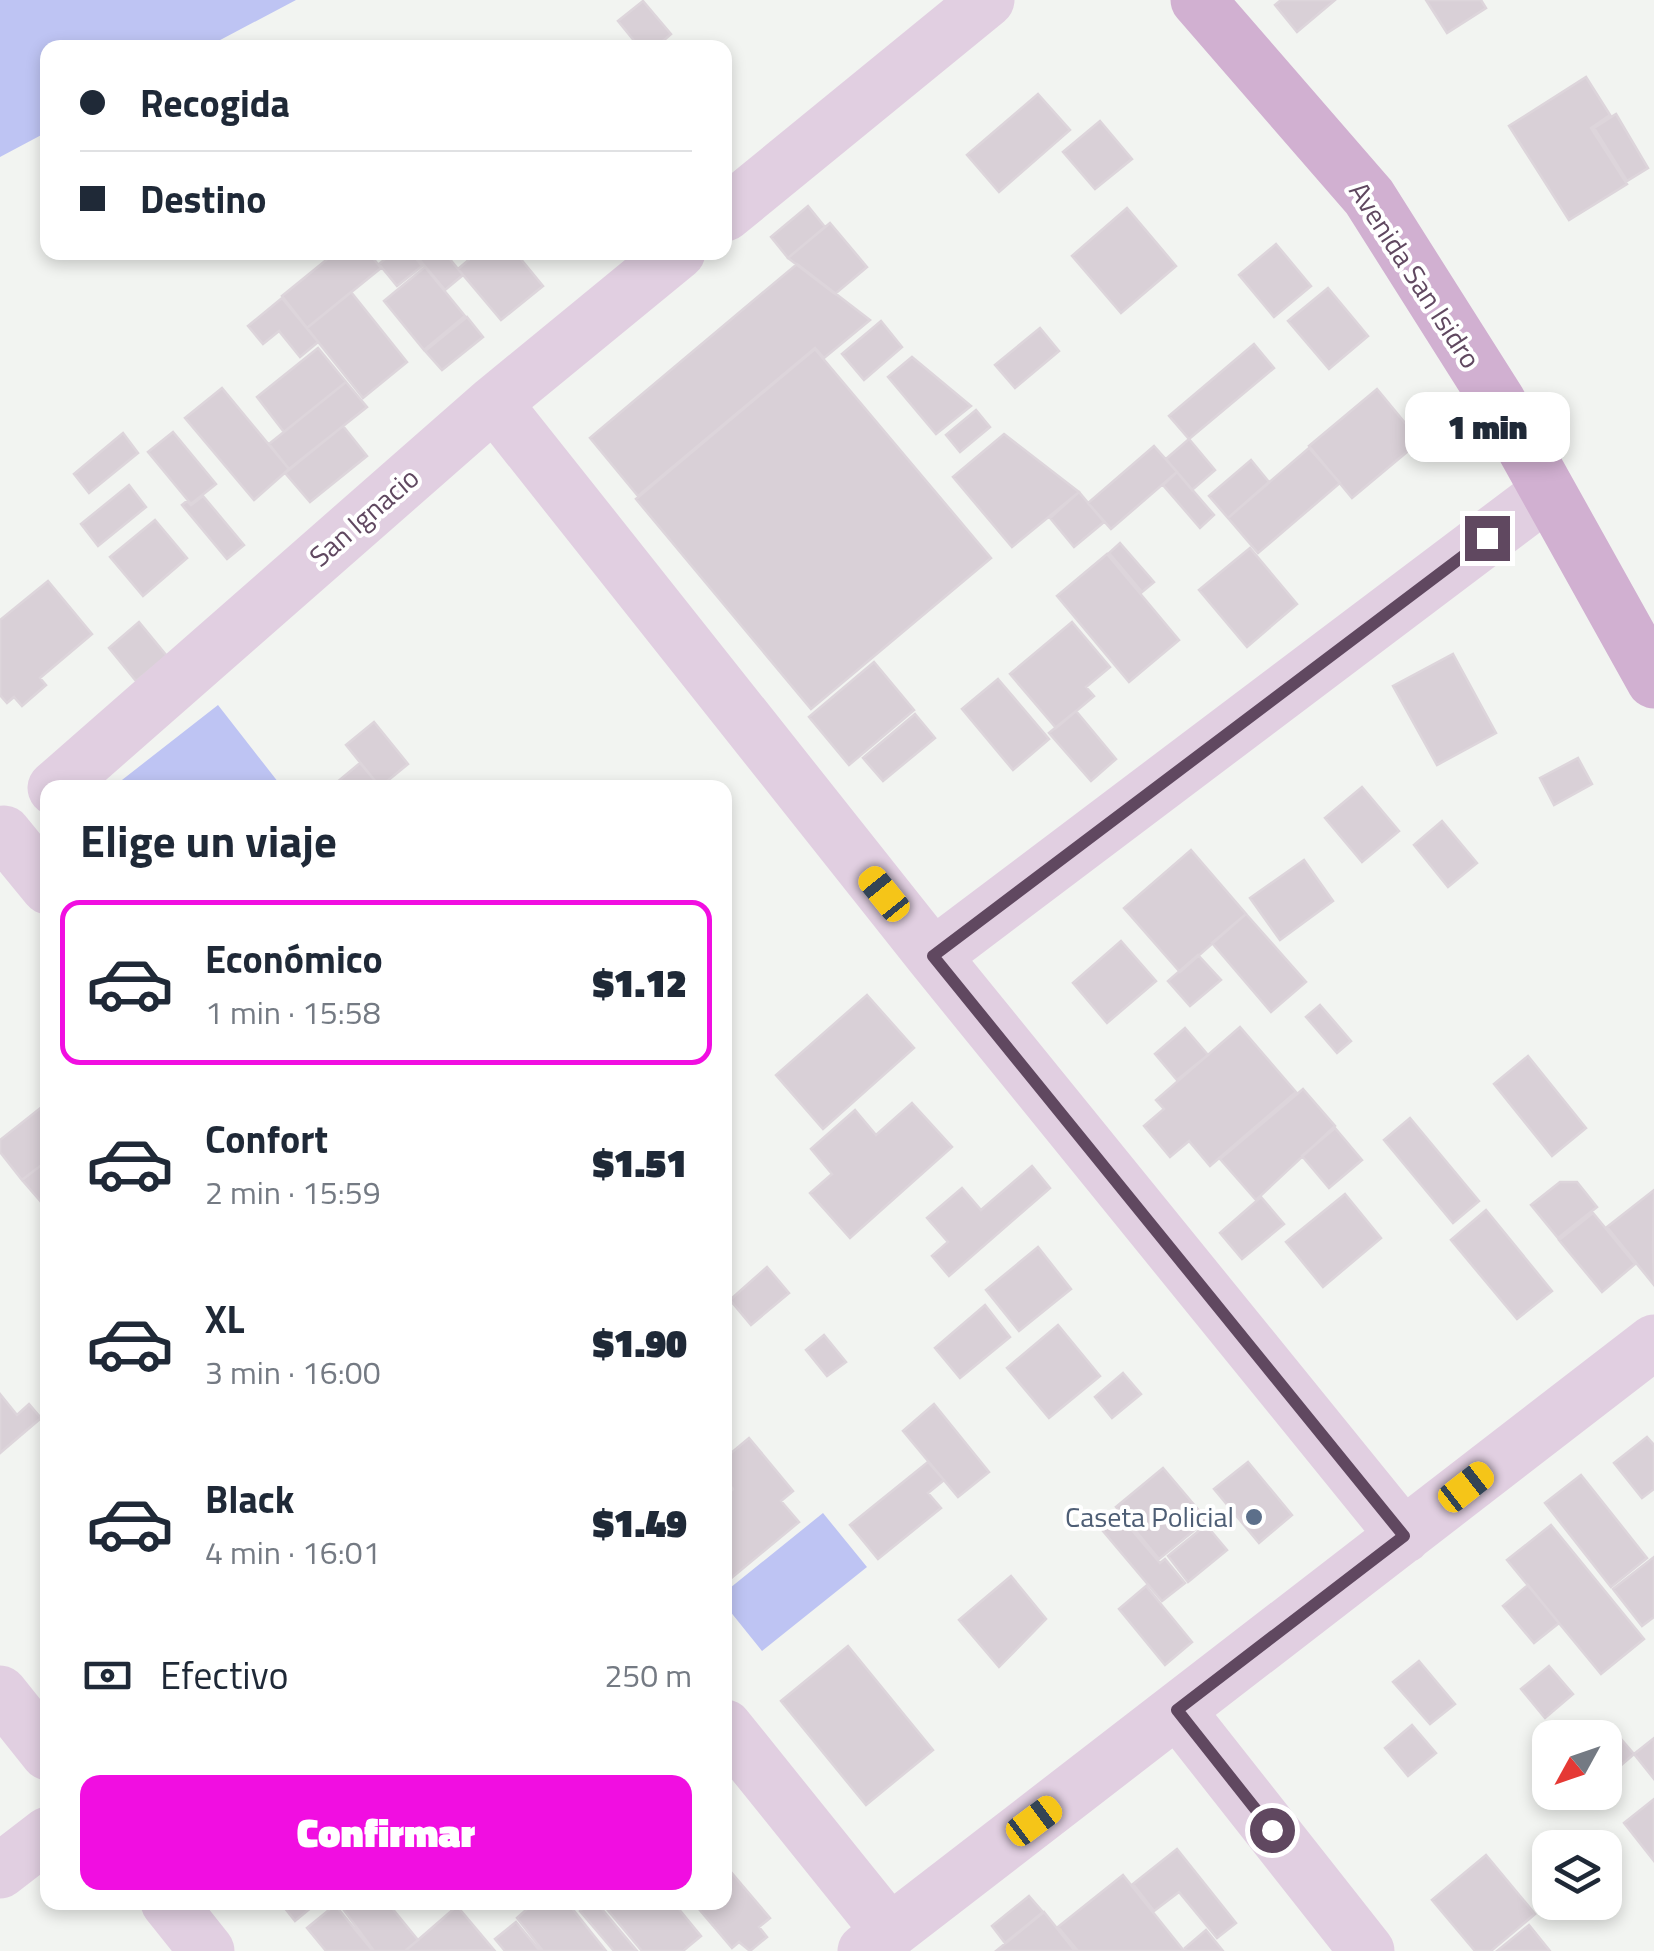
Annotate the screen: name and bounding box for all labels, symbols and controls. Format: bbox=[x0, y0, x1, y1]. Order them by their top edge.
text: Recogida bbox=[140, 74, 290, 132]
text: Destino bbox=[140, 170, 266, 228]
street label: Avenida San Isidro bbox=[1339, 173, 1492, 377]
callout: 1 min bbox=[1404, 393, 1570, 463]
text: 1 min bbox=[1448, 403, 1527, 451]
street label: San Ignacio bbox=[299, 457, 428, 577]
route end bbox=[1465, 516, 1510, 561]
text: Elige un viaje bbox=[80, 806, 337, 874]
car bbox=[853, 861, 915, 927]
text: Económico bbox=[205, 930, 383, 988]
icon: car bbox=[85, 938, 175, 1028]
text: $1.12 bbox=[593, 954, 687, 1012]
text: 1 min · 15:58 bbox=[205, 988, 381, 1036]
text: Confort bbox=[205, 1110, 328, 1168]
icon: car bbox=[85, 1118, 175, 1208]
text: $1.51 bbox=[593, 1134, 687, 1192]
text: 2 min · 15:59 bbox=[205, 1168, 381, 1216]
text: XL bbox=[205, 1290, 245, 1348]
icon: car bbox=[85, 1298, 175, 1388]
text: $1.90 bbox=[593, 1314, 687, 1372]
text: 3 min · 16:00 bbox=[205, 1348, 381, 1396]
car bbox=[1433, 1457, 1499, 1517]
text: Black bbox=[205, 1470, 294, 1528]
icon: car bbox=[85, 1478, 175, 1568]
text: $1.49 bbox=[593, 1494, 687, 1552]
place label: Caseta Policial bbox=[1065, 1495, 1234, 1538]
marker: Caseta Policial bbox=[1243, 1506, 1265, 1528]
text: 4 min · 16:01 bbox=[205, 1528, 381, 1576]
text: Efectivo bbox=[160, 1646, 289, 1704]
icon: cash bbox=[80, 1648, 135, 1703]
text: 250 m bbox=[604, 1651, 692, 1699]
north arrow bbox=[1532, 1720, 1622, 1810]
map controls bbox=[1532, 1720, 1622, 1920]
button: Confirmar bbox=[80, 1775, 692, 1890]
car bbox=[1001, 1791, 1067, 1851]
route start bbox=[1250, 1808, 1295, 1853]
button: layers bbox=[1532, 1830, 1622, 1920]

